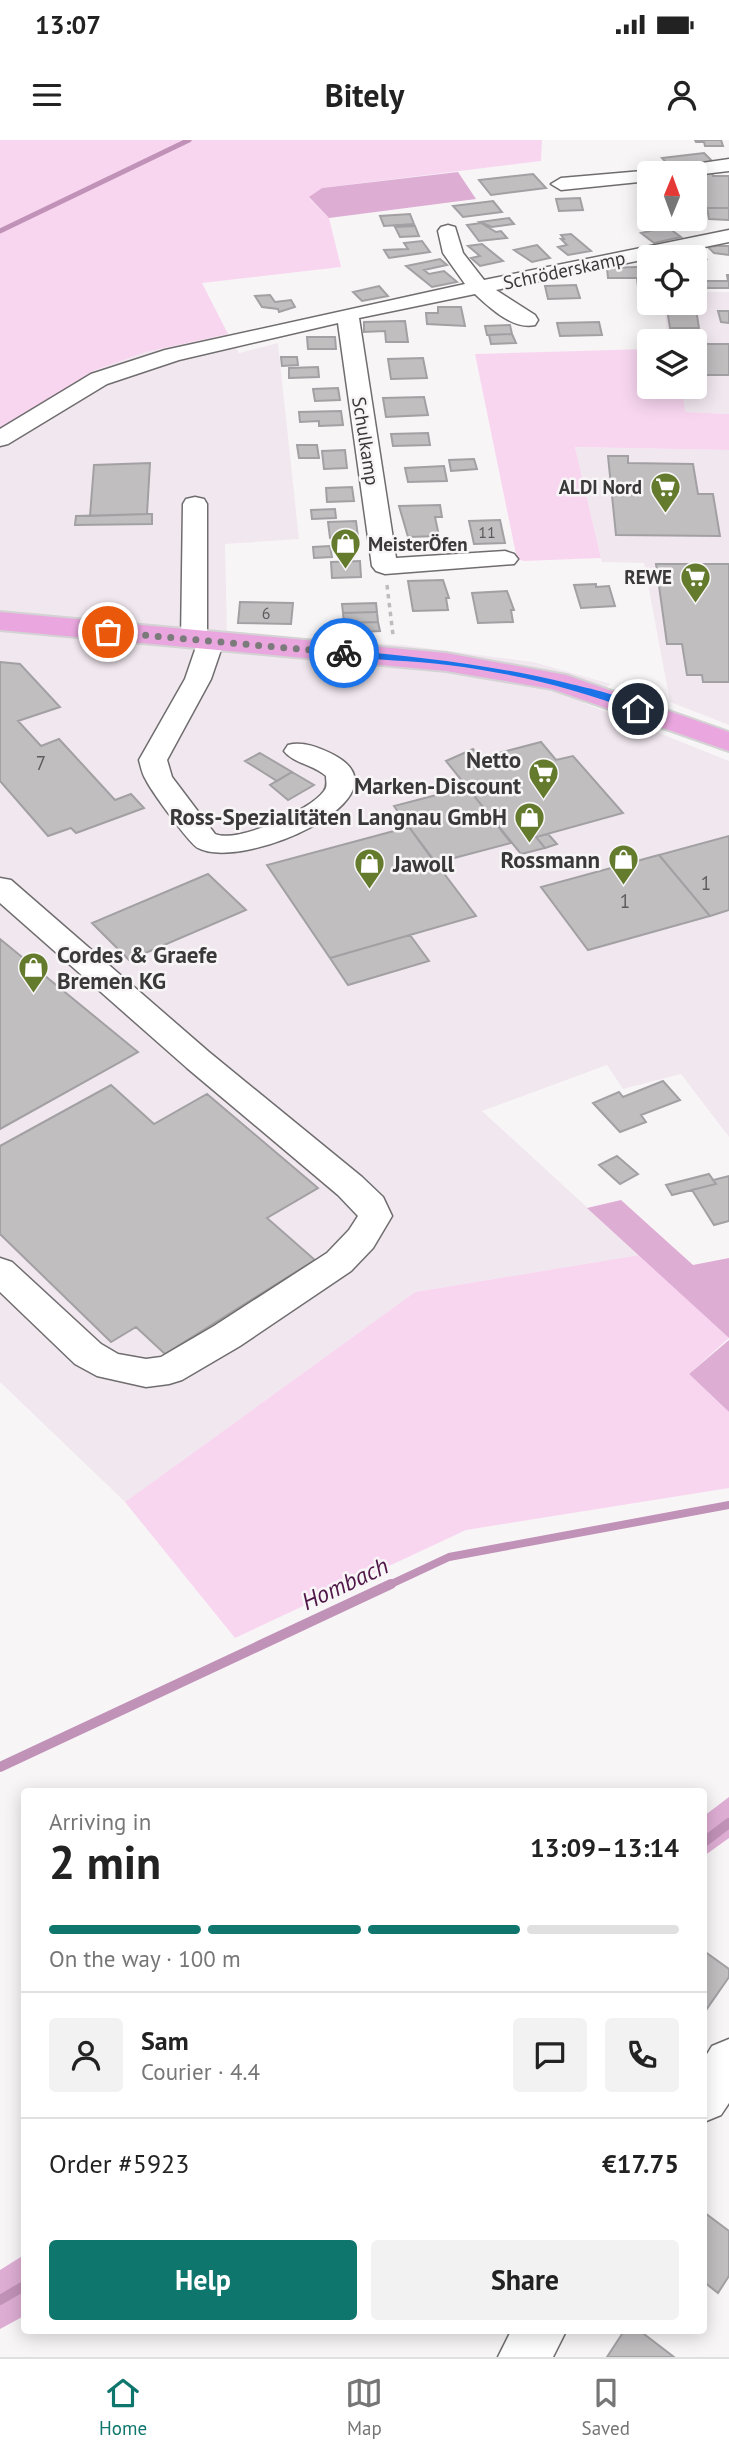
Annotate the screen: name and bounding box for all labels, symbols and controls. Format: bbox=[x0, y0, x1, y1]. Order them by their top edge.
text: 13:07 bbox=[35, 8, 101, 41]
text: Bitely bbox=[325, 74, 404, 116]
icon: menu bbox=[28, 76, 66, 114]
icon: person bbox=[663, 76, 701, 114]
north arrow bbox=[637, 161, 707, 231]
map controls bbox=[637, 161, 707, 399]
street label: Schröderskamp bbox=[501, 245, 627, 295]
button: locate bbox=[637, 245, 707, 315]
button: layers bbox=[637, 329, 707, 399]
street label: Schulkamp bbox=[347, 395, 385, 487]
supermarket icon: ALDI Nord bbox=[648, 470, 682, 514]
place label: ALDI Nord bbox=[559, 475, 642, 499]
house number: 11 bbox=[478, 522, 496, 542]
shop icon: MeisterÖfen bbox=[328, 527, 362, 571]
place label: MeisterÖfen bbox=[368, 532, 468, 556]
supermarket icon: REWE bbox=[678, 560, 712, 604]
place label: REWE bbox=[624, 565, 672, 589]
pin bbox=[78, 602, 138, 662]
house number: 6 bbox=[262, 603, 270, 623]
icon: bag bbox=[89, 613, 127, 651]
courier bbox=[309, 618, 379, 688]
icon: bike bbox=[325, 634, 363, 672]
pin bbox=[608, 679, 668, 739]
icon: home bbox=[619, 690, 657, 728]
place label: Netto Marken-Discount bbox=[354, 745, 521, 800]
house number: 7 bbox=[36, 751, 46, 775]
supermarket icon: Netto Marken-Discount bbox=[527, 756, 561, 800]
shop icon: Ross-Spezialitäten Langnau GmbH bbox=[513, 800, 547, 844]
place label: Ross-Spezialitäten Langnau GmbH bbox=[170, 802, 507, 831]
shop icon: Rossmann bbox=[606, 843, 640, 887]
place label: Rossmann bbox=[501, 845, 600, 874]
shop icon: Jawoll bbox=[353, 847, 387, 891]
place label: Jawoll bbox=[392, 849, 455, 878]
house number: 1 bbox=[701, 871, 711, 895]
house number: 1 bbox=[620, 889, 630, 913]
place label: Cordes & Graefe Bremen KG bbox=[57, 940, 217, 995]
shop icon: Cordes & Graefe Bremen KG bbox=[17, 951, 51, 995]
water label: Hombach bbox=[296, 1550, 393, 1617]
text: Arriving in bbox=[49, 1807, 151, 1836]
text: 13:09–13:14 bbox=[530, 1831, 679, 1864]
text: 2 min bbox=[49, 1832, 161, 1892]
text: On the way · 100 m bbox=[49, 1944, 241, 1973]
button: person bbox=[49, 2018, 123, 2092]
button: chat bbox=[513, 2018, 587, 2092]
button: phone bbox=[605, 2018, 679, 2092]
text: Sam bbox=[141, 2024, 189, 2057]
text: Courier · 4.4 bbox=[141, 2057, 260, 2086]
text: Order #5923 bbox=[49, 2147, 189, 2180]
text: €17.75 bbox=[602, 2147, 679, 2180]
button: Help bbox=[49, 2240, 357, 2320]
button: Share bbox=[371, 2240, 679, 2320]
tab: Home bbox=[99, 2374, 147, 2440]
tab: Map bbox=[345, 2374, 383, 2440]
tab: Saved bbox=[582, 2374, 630, 2440]

